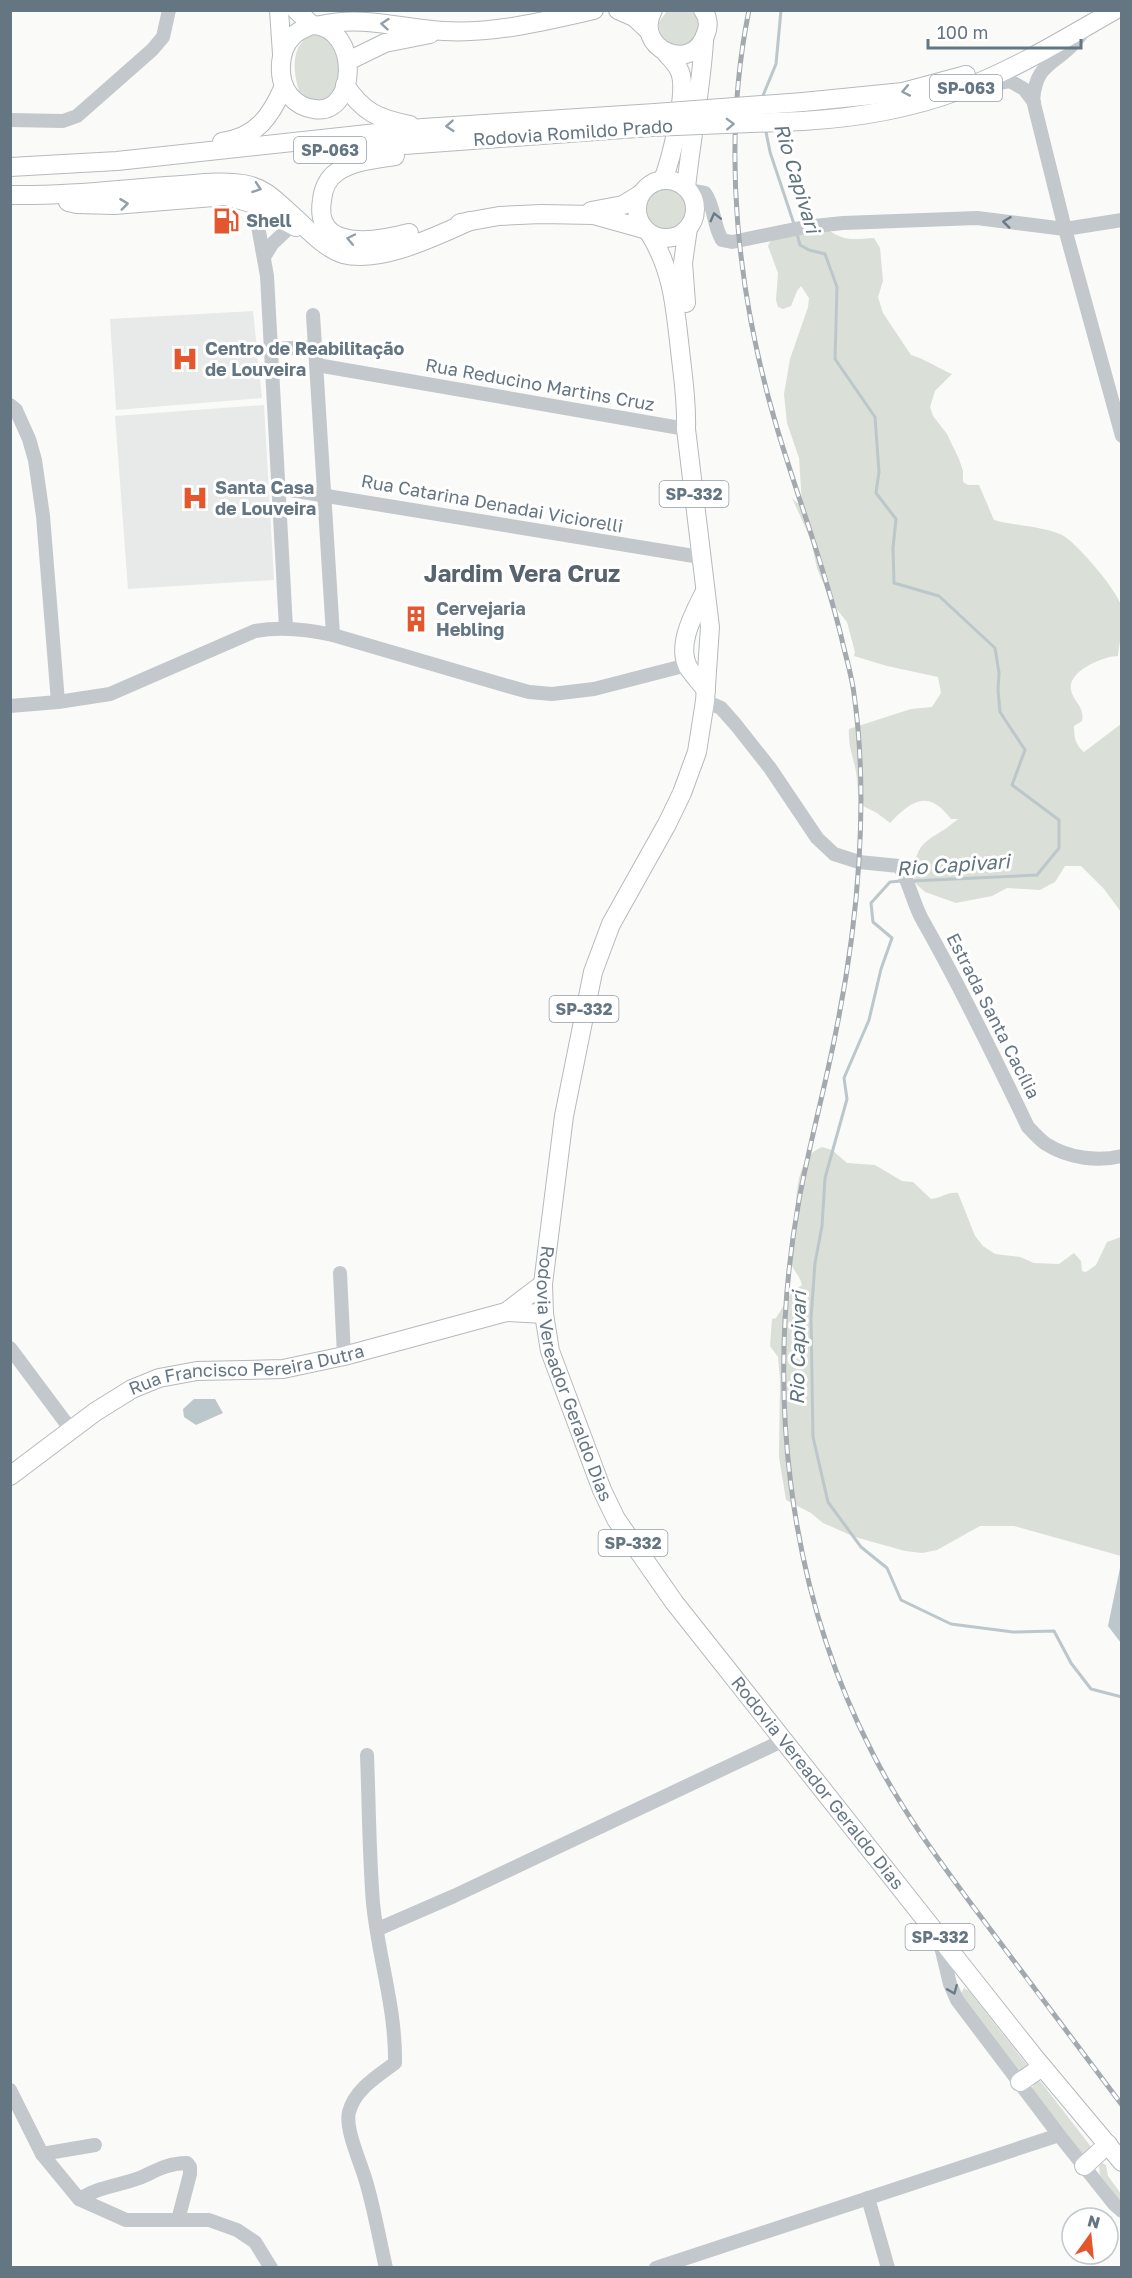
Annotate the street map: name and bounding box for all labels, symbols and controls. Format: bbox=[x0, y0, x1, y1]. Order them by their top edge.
scale bar bbox=[928, 12, 1081, 50]
one-way arrow bbox=[381, 18, 390, 31]
text: 100 m bbox=[937, 21, 988, 43]
road number: SP-063 bbox=[930, 75, 1002, 101]
one-way arrow bbox=[901, 84, 911, 97]
street label: Rodovia Romildo Prado bbox=[472, 114, 674, 150]
one-way arrow bbox=[726, 117, 735, 130]
one-way arrow bbox=[445, 119, 454, 132]
water label: Rio Capivari bbox=[770, 120, 827, 238]
road number: SP-063 bbox=[294, 137, 366, 163]
one-way arrow bbox=[251, 181, 262, 194]
one-way arrow bbox=[119, 198, 128, 210]
fuel station icon: Shell bbox=[211, 206, 241, 236]
place label: Shell bbox=[246, 209, 292, 231]
one-way arrow bbox=[710, 213, 723, 223]
one-way arrow bbox=[1003, 216, 1012, 229]
one-way arrow bbox=[346, 233, 356, 246]
place label: Centro de Reabilitação de Louveira bbox=[205, 337, 404, 380]
hospital icon: Centro de Reabilitação de Louveira bbox=[170, 344, 200, 374]
street label: Rua Reducino Martins Cruz bbox=[424, 353, 657, 415]
street label: Rua Catarina Denadai Viciorelli bbox=[360, 469, 625, 537]
place label: Santa Casa de Louveira bbox=[215, 476, 316, 519]
road number: SP-332 bbox=[660, 481, 728, 507]
hospital icon: Santa Casa de Louveira bbox=[180, 483, 210, 513]
district label: Jardim Vera Cruz bbox=[424, 558, 620, 587]
place label: Cervejaria Hebling bbox=[436, 597, 526, 640]
building icon: Cervejaria Hebling bbox=[401, 604, 431, 634]
water label: Rio Capivari bbox=[895, 848, 1013, 880]
street label: Estrada Santa Cacília bbox=[943, 929, 1045, 1102]
road number: SP-332 bbox=[550, 996, 618, 1022]
street label: Rodovia Vereador Geraldo Dias bbox=[533, 1245, 618, 1504]
water label: Rio Capivari bbox=[784, 1288, 810, 1405]
street label: Rua Francisco Pereira Dutra bbox=[125, 1339, 366, 1399]
road number: SP-332 bbox=[598, 1530, 668, 1556]
street label: Rodovia Vereador Geraldo Dias bbox=[727, 1672, 909, 1893]
road number: SP-332 bbox=[906, 1924, 974, 1950]
one-way arrow bbox=[946, 1983, 958, 1994]
north arrow bbox=[1060, 2206, 1120, 2266]
text: N bbox=[1085, 2210, 1102, 2233]

